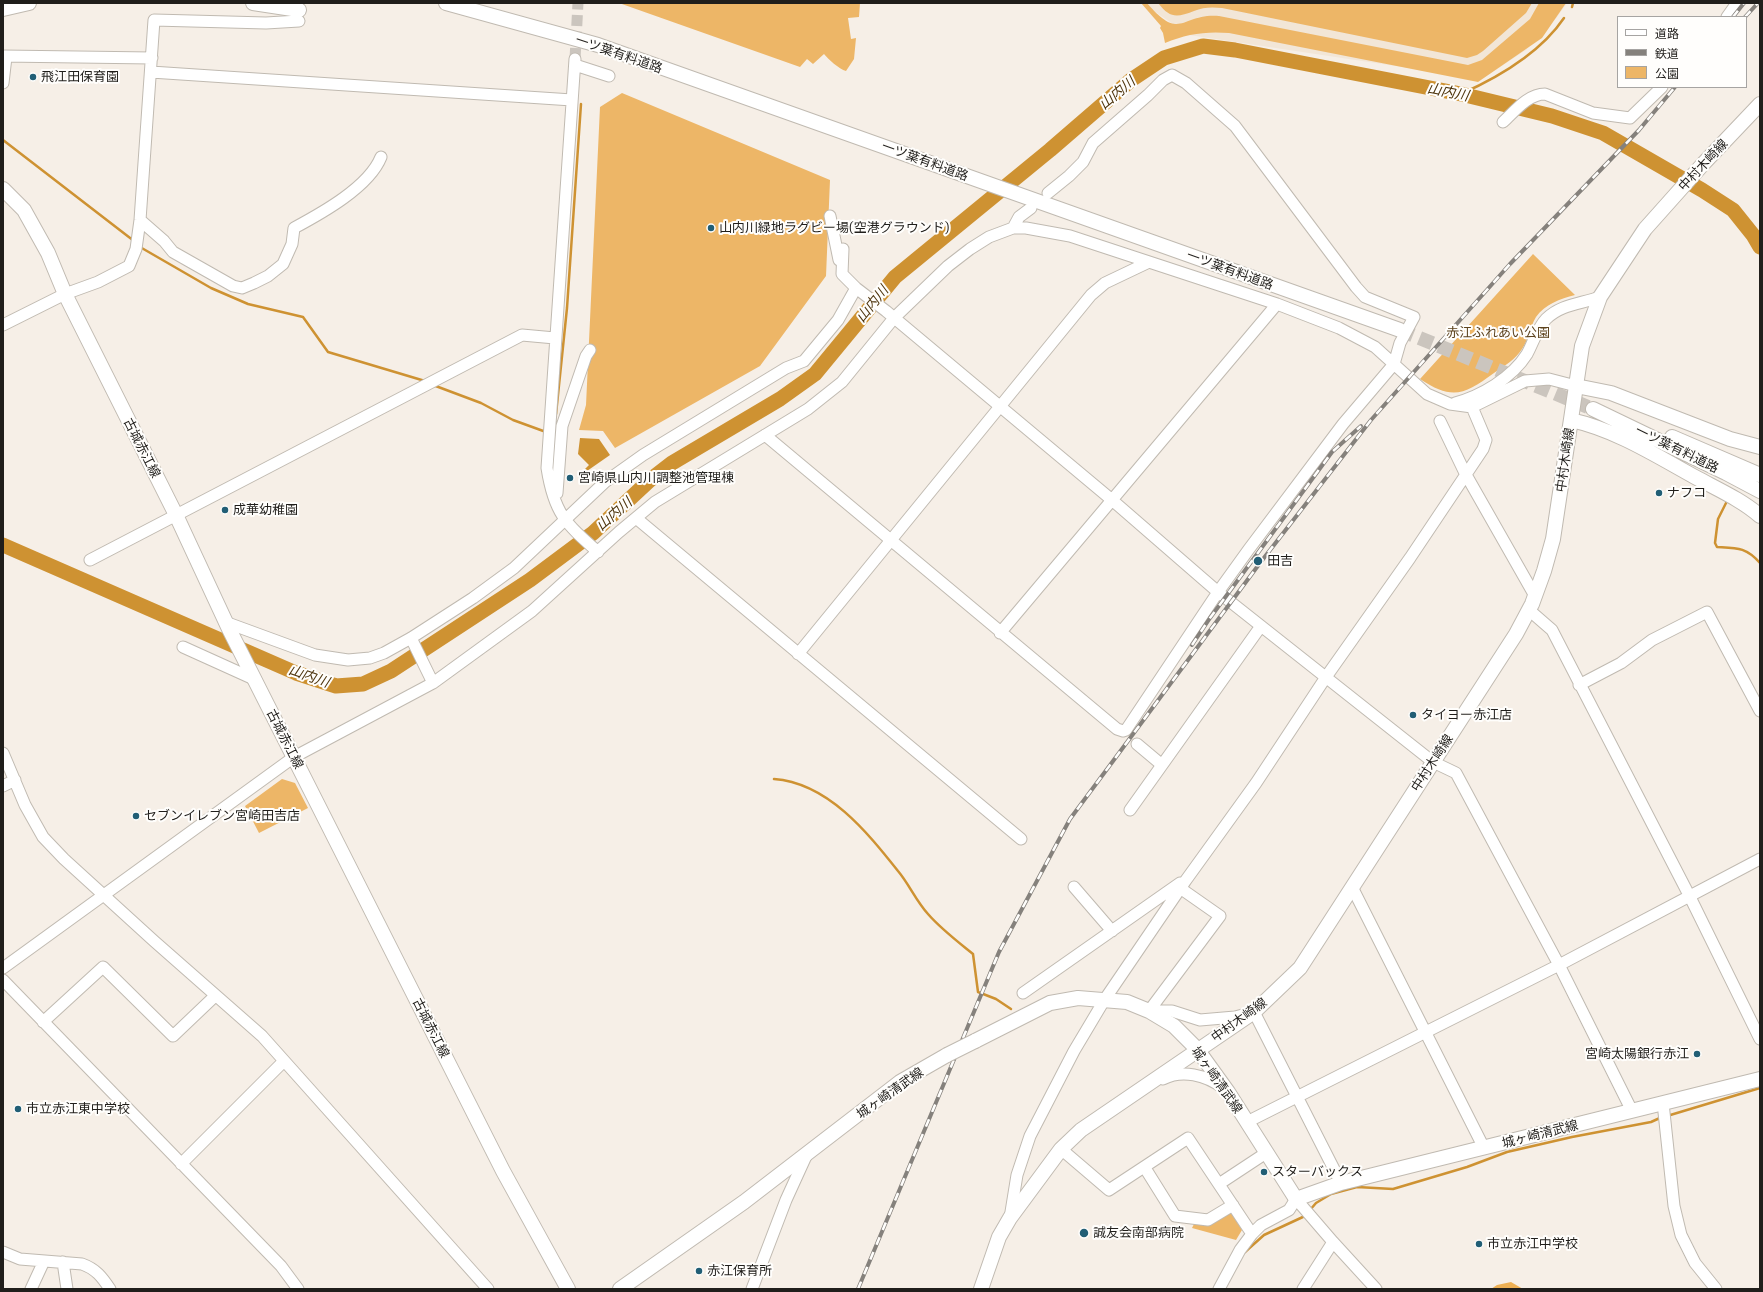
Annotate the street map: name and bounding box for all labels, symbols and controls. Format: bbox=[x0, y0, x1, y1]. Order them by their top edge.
legend bbox=[1617, 16, 1747, 88]
text: 道路 bbox=[1655, 26, 1679, 40]
street label: 一ツ葉有料道路 bbox=[573, 32, 665, 76]
text: 鉄道 bbox=[1655, 46, 1679, 60]
text: 公園 bbox=[1655, 66, 1679, 80]
place label: 飛江田保育園 bbox=[41, 69, 119, 85]
marker: 飛江田保育園 bbox=[28, 72, 38, 82]
water label: 山内川 bbox=[1096, 73, 1138, 113]
water label: 山内川 bbox=[1426, 80, 1470, 104]
street label: 中村木崎線 bbox=[1675, 136, 1731, 194]
street label: 一ツ葉有料道路 bbox=[880, 138, 970, 184]
place label: 山内川緑地ラグビー場(空港グラウンド) bbox=[719, 220, 949, 236]
marker: 山内川緑地ラグビー場(空港グラウンド) bbox=[706, 223, 716, 233]
street label: 一ツ葉有料道路 bbox=[1185, 247, 1275, 293]
water label: 山内川 bbox=[852, 282, 892, 326]
park label: 赤江ふれあい公園 bbox=[1446, 325, 1550, 341]
street label: 古城赤江線 bbox=[120, 416, 164, 480]
street label: 一ツ葉有料道路 bbox=[1633, 422, 1721, 476]
street label: 中村木崎線 bbox=[1553, 427, 1577, 493]
place label: 宮崎県山内川調整池管理棟 bbox=[578, 470, 734, 486]
marker: 宮崎県山内川調整池管理棟 bbox=[565, 473, 575, 483]
place label: ナフコ bbox=[1667, 485, 1706, 501]
marker: ナフコ bbox=[1654, 488, 1664, 498]
water label: 山内川 bbox=[593, 494, 635, 534]
place label: 成華幼稚園 bbox=[233, 502, 298, 518]
marker: 成華幼稚園 bbox=[220, 505, 230, 515]
place label: 田吉 bbox=[1267, 553, 1293, 569]
marker: 田吉 bbox=[1252, 555, 1264, 567]
water label: 山内川 bbox=[286, 661, 332, 691]
street label: 古城赤江線 bbox=[263, 707, 307, 771]
place label: タイヨー赤江店 bbox=[1421, 707, 1512, 723]
marker: タイヨー赤江店 bbox=[1408, 710, 1418, 720]
street label: 中村木崎線 bbox=[1408, 731, 1456, 795]
place label: セブンイレブン宮崎田吉店 bbox=[144, 808, 300, 824]
marker: セブンイレブン宮崎田吉店 bbox=[131, 811, 141, 821]
street label: 中村木崎線 bbox=[1208, 995, 1270, 1045]
street label: 古城赤江線 bbox=[409, 996, 453, 1060]
street label: 城ヶ崎清武線 bbox=[1188, 1044, 1246, 1116]
place label: 宮崎太陽銀行赤江 bbox=[1585, 1046, 1689, 1062]
marker: 宮崎太陽銀行赤江 bbox=[1692, 1049, 1702, 1059]
street label: 城ヶ崎清武線 bbox=[854, 1064, 926, 1122]
place label: 市立赤江東中学校 bbox=[26, 1101, 130, 1117]
marker: 市立赤江東中学校 bbox=[13, 1104, 23, 1114]
street label: 城ヶ崎清武線 bbox=[1500, 1117, 1580, 1151]
place label: スターバックス bbox=[1272, 1164, 1363, 1180]
marker: スターバックス bbox=[1259, 1167, 1269, 1177]
place label: 誠友会南部病院 bbox=[1093, 1225, 1184, 1241]
marker: 誠友会南部病院 bbox=[1078, 1227, 1090, 1239]
place label: 市立赤江中学校 bbox=[1487, 1236, 1578, 1252]
marker: 市立赤江中学校 bbox=[1474, 1239, 1484, 1249]
place label: 赤江保育所 bbox=[707, 1263, 772, 1279]
marker: 赤江保育所 bbox=[694, 1266, 704, 1276]

